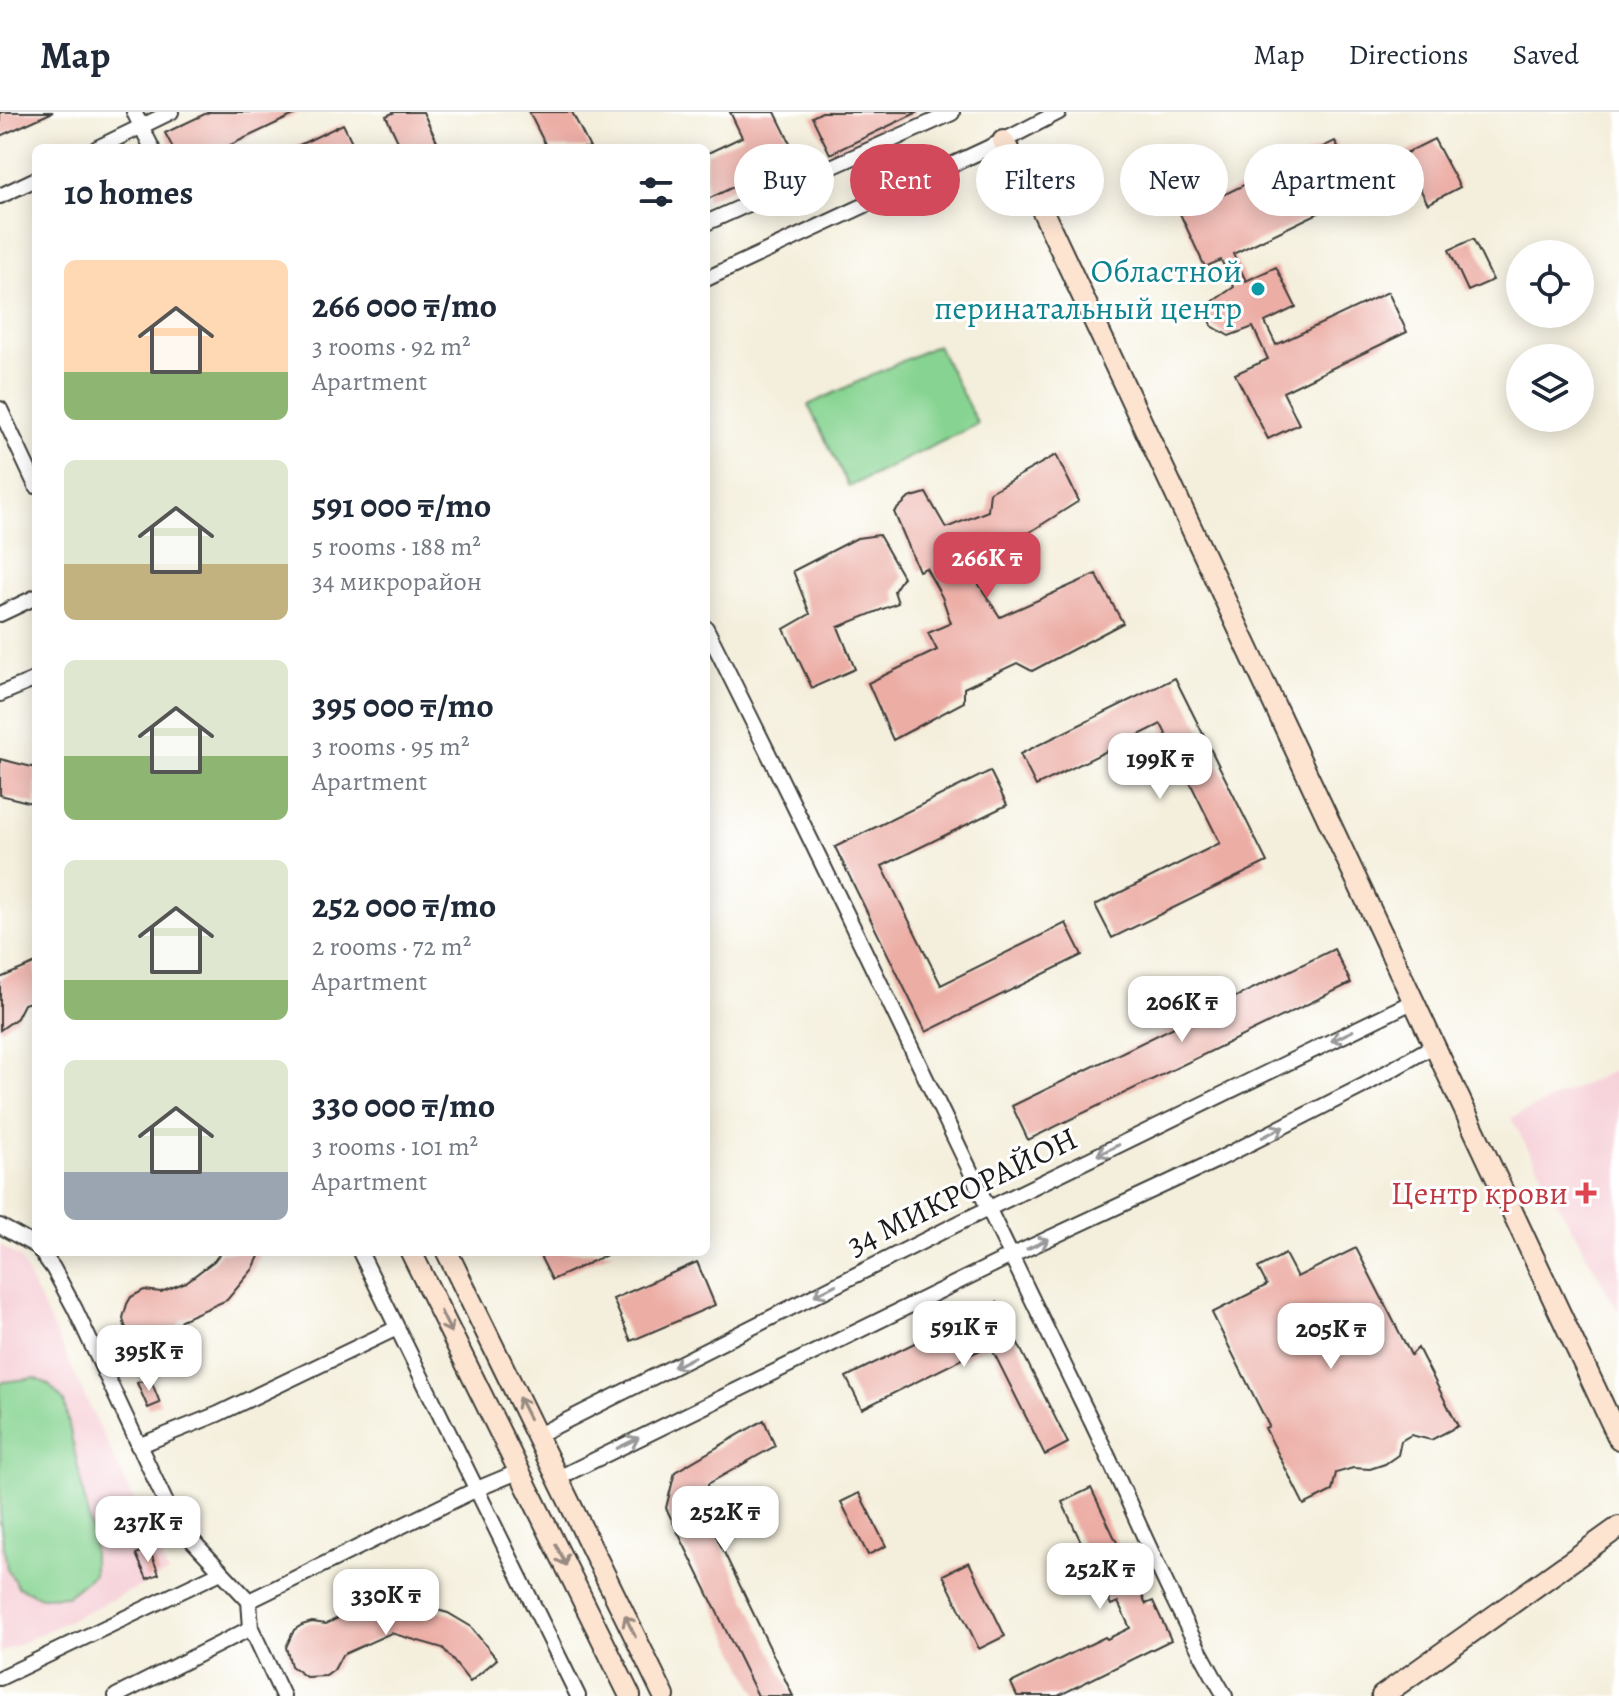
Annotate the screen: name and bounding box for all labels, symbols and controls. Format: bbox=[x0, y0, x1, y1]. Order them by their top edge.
text: Map bbox=[40, 29, 110, 81]
text: Map bbox=[1253, 36, 1304, 74]
text: Directions bbox=[1348, 36, 1469, 74]
text: Saved bbox=[1513, 36, 1579, 74]
chip: Buy bbox=[734, 144, 834, 216]
chip: Rent bbox=[850, 144, 960, 216]
chip: Filters bbox=[976, 144, 1104, 216]
chip: New bbox=[1120, 144, 1228, 216]
chip: Apartment bbox=[1244, 144, 1424, 216]
text: 10 homes bbox=[64, 169, 193, 216]
icon: filters bbox=[634, 170, 678, 214]
map controls bbox=[1506, 240, 1594, 432]
button: locate bbox=[1506, 240, 1594, 328]
place label: Областной перинатальный центр bbox=[934, 249, 1242, 330]
marker: Областной перинатальный центр bbox=[1249, 280, 1267, 298]
text: 266 000 ₸/mo bbox=[312, 282, 497, 329]
icon: home bbox=[128, 292, 224, 388]
text: 3 rooms · 92 m² bbox=[312, 329, 471, 364]
button: layers bbox=[1506, 344, 1594, 432]
text: Apartment bbox=[312, 364, 427, 399]
text: 591 000 ₸/mo bbox=[312, 482, 491, 529]
icon: home bbox=[128, 492, 224, 588]
text: 5 rooms · 188 m² bbox=[312, 529, 481, 564]
pin: 266K ₸ bbox=[922, 532, 1052, 600]
text: 266K ₸ bbox=[951, 540, 1023, 575]
text: 34 микрорайон bbox=[312, 564, 482, 599]
text: 395 000 ₸/mo bbox=[312, 682, 494, 729]
icon: home bbox=[128, 692, 224, 788]
text: 3 rooms · 95 m² bbox=[312, 729, 469, 764]
pin: 199K ₸ bbox=[1095, 733, 1225, 801]
text: 199K ₸ bbox=[1126, 741, 1194, 776]
text: Apartment bbox=[312, 764, 427, 799]
text: 252 000 ₸/mo bbox=[312, 882, 496, 929]
icon: home bbox=[128, 892, 224, 988]
text: 2 rooms · 72 m² bbox=[312, 929, 471, 964]
text: Apartment bbox=[312, 964, 427, 999]
pin: 206K ₸ bbox=[1117, 976, 1247, 1044]
text: 206K ₸ bbox=[1146, 984, 1218, 1019]
one-way arrow bbox=[1330, 1029, 1354, 1044]
text: 330 000 ₸/mo bbox=[312, 1082, 495, 1129]
icon: home bbox=[128, 1092, 224, 1188]
street label: 34 МИКРОРАЙОН bbox=[839, 1116, 1085, 1266]
one-way arrow bbox=[1260, 1124, 1284, 1139]
text: 3 rooms · 101 m² bbox=[312, 1129, 478, 1164]
one-way arrow bbox=[1097, 1143, 1121, 1158]
text: Apartment bbox=[312, 1164, 427, 1199]
place label: Центр крови bbox=[1391, 1171, 1568, 1215]
marker: Центр крови bbox=[1575, 1182, 1597, 1204]
one-way arrow bbox=[1025, 1235, 1050, 1250]
one-way arrow bbox=[814, 1283, 838, 1299]
pin: 591K ₸ bbox=[899, 1301, 1029, 1369]
pin: 205K ₸ bbox=[1266, 1303, 1396, 1371]
one-way arrow bbox=[438, 1309, 454, 1333]
text: 591K ₸ bbox=[931, 1309, 997, 1344]
text: 205K ₸ bbox=[1295, 1311, 1367, 1346]
pin: 395K ₸ bbox=[84, 1325, 214, 1393]
text: 395K ₸ bbox=[115, 1333, 183, 1368]
one-way arrow bbox=[672, 1355, 696, 1370]
one-way arrow bbox=[516, 1396, 531, 1420]
one-way arrow bbox=[615, 1435, 639, 1450]
pin: 252K ₸ bbox=[660, 1486, 790, 1554]
text: 252K ₸ bbox=[690, 1494, 760, 1529]
pin: 237K ₸ bbox=[83, 1496, 213, 1564]
text: 237K ₸ bbox=[113, 1504, 183, 1539]
one-way arrow bbox=[554, 1542, 569, 1566]
pin: 252K ₸ bbox=[1035, 1543, 1165, 1611]
text: 252K ₸ bbox=[1065, 1551, 1135, 1586]
pin: 330K ₸ bbox=[321, 1569, 451, 1637]
text: 330K ₸ bbox=[351, 1577, 421, 1612]
one-way arrow bbox=[622, 1614, 637, 1638]

